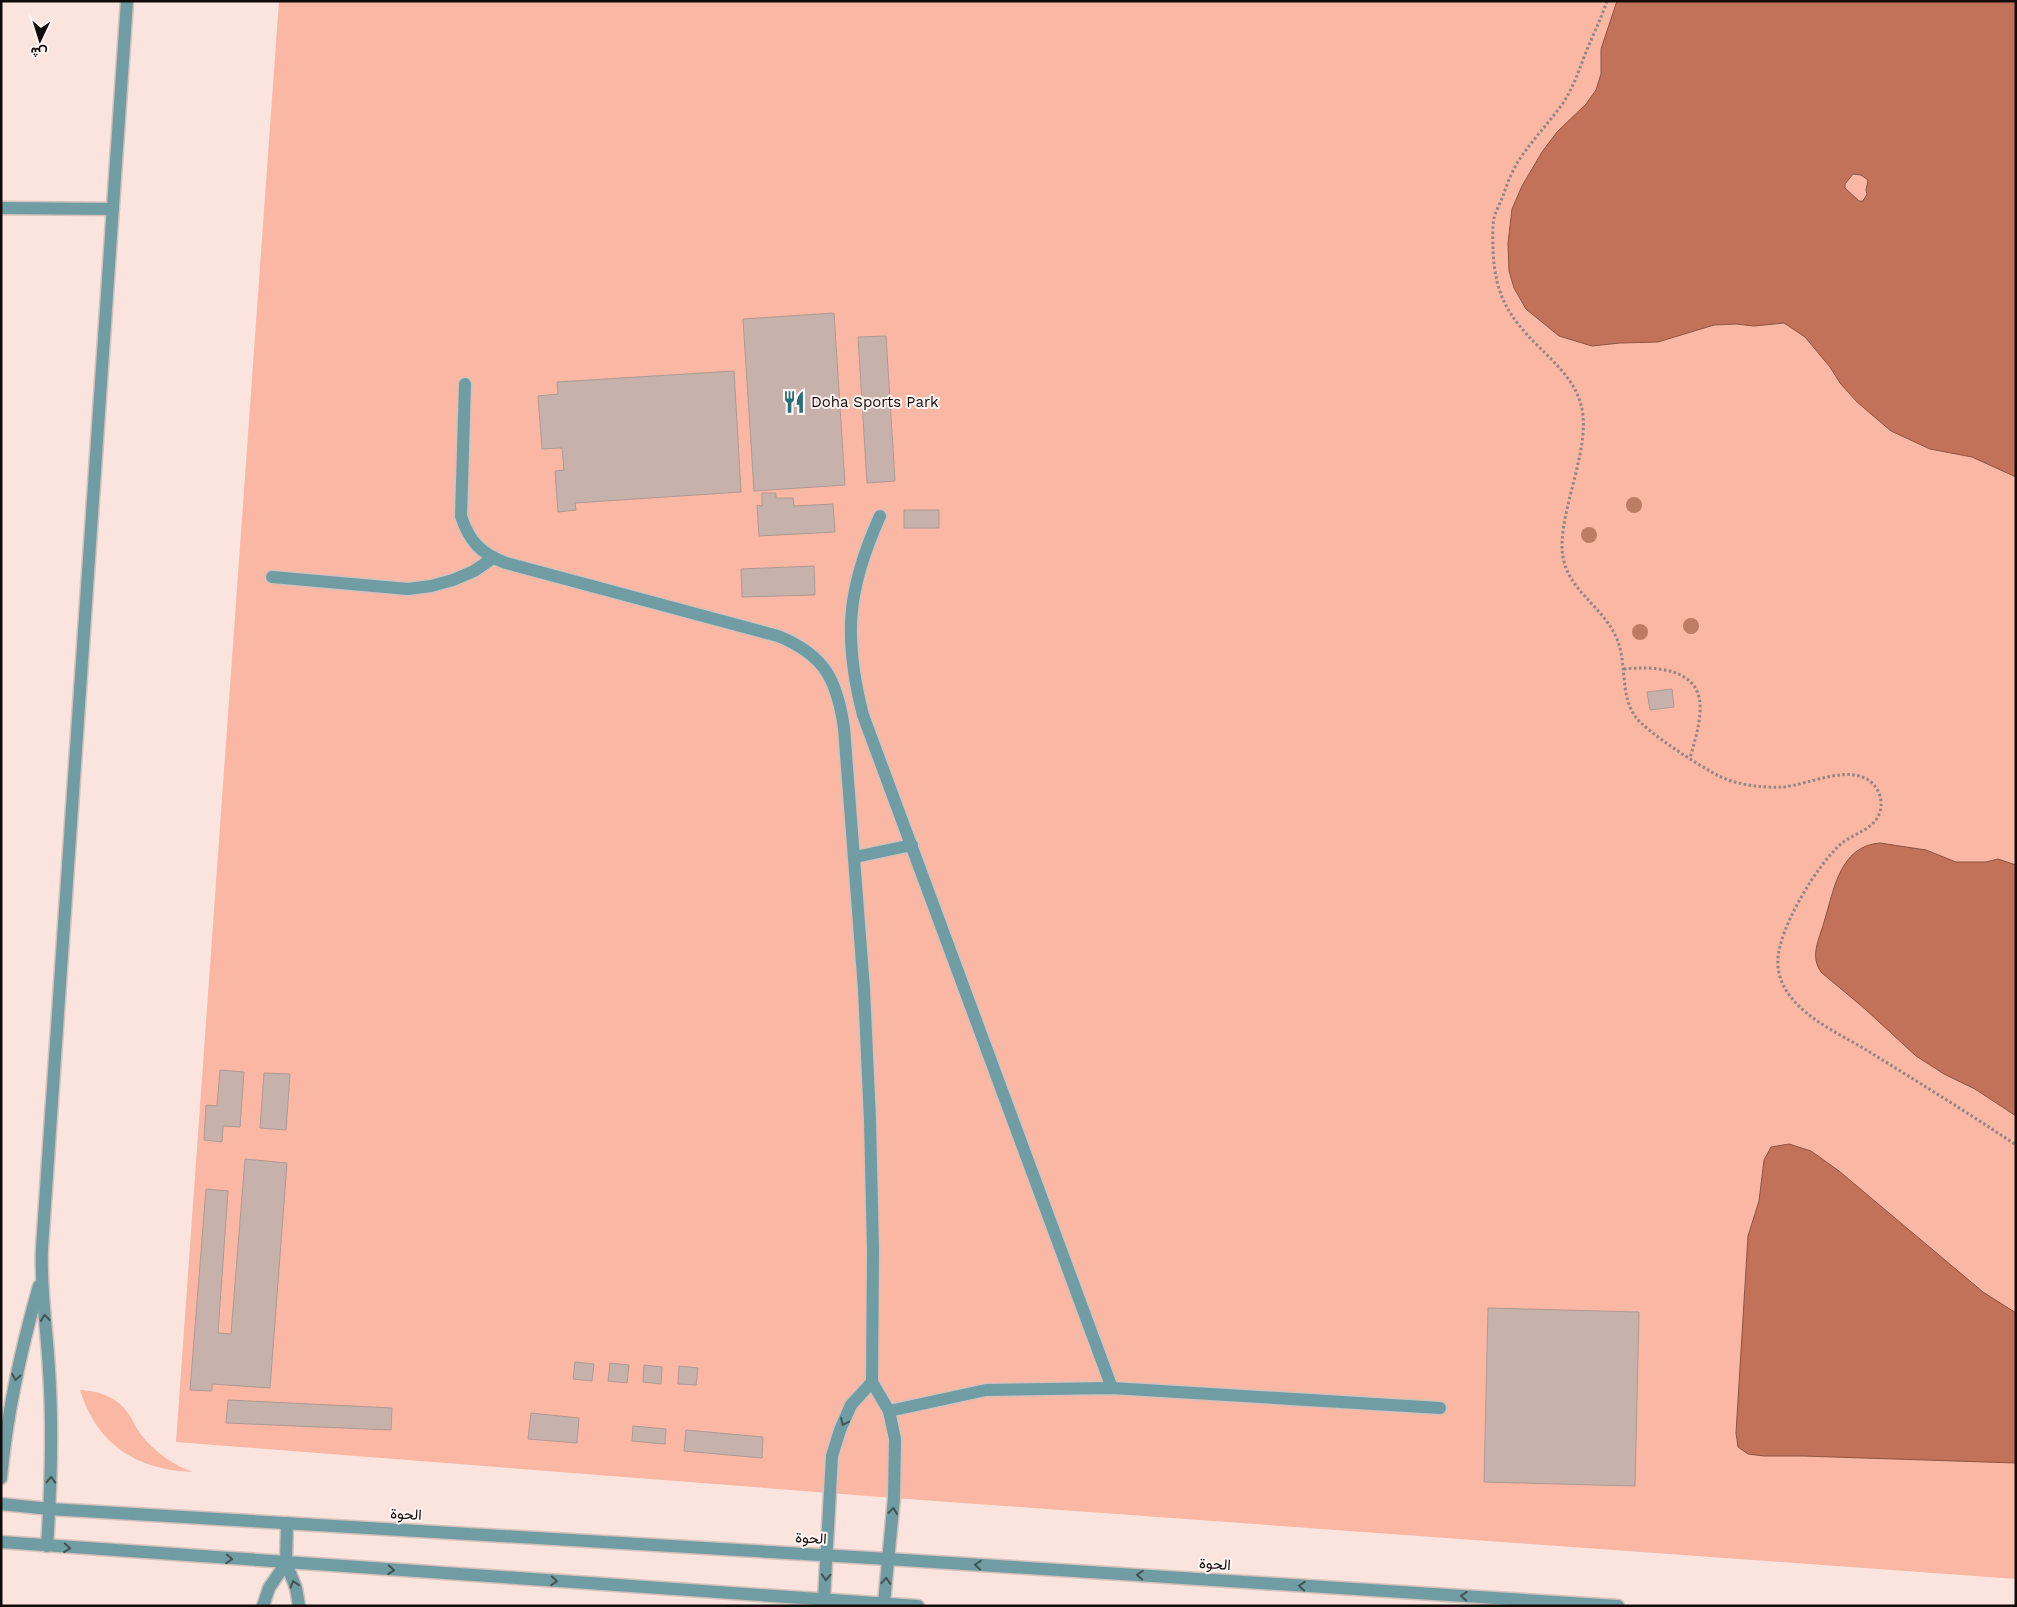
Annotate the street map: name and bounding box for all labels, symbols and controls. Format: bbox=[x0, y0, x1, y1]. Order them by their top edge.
north arrow bbox=[15, 15, 65, 65]
text: ش bbox=[30, 43, 48, 62]
restaurant icon: Doha Sports Park bbox=[781, 389, 807, 415]
place label: Doha Sports Park bbox=[811, 393, 939, 411]
one-way arrow bbox=[40, 1314, 51, 1322]
one-way arrow bbox=[11, 1372, 21, 1381]
one-way arrow bbox=[840, 1416, 850, 1425]
one-way arrow bbox=[46, 1476, 56, 1484]
street label: الحوة bbox=[390, 1504, 422, 1524]
one-way arrow bbox=[887, 1506, 898, 1514]
street label: الحوة bbox=[795, 1528, 827, 1548]
one-way arrow bbox=[64, 1542, 72, 1553]
one-way arrow bbox=[226, 1553, 234, 1564]
street label: الحوة bbox=[1199, 1554, 1231, 1574]
one-way arrow bbox=[974, 1559, 982, 1570]
one-way arrow bbox=[388, 1564, 396, 1575]
one-way arrow bbox=[1136, 1570, 1144, 1581]
one-way arrow bbox=[820, 1574, 831, 1582]
one-way arrow bbox=[550, 1575, 558, 1586]
one-way arrow bbox=[880, 1577, 891, 1585]
one-way arrow bbox=[290, 1580, 300, 1588]
one-way arrow bbox=[1298, 1580, 1306, 1591]
one-way arrow bbox=[1460, 1590, 1468, 1601]

